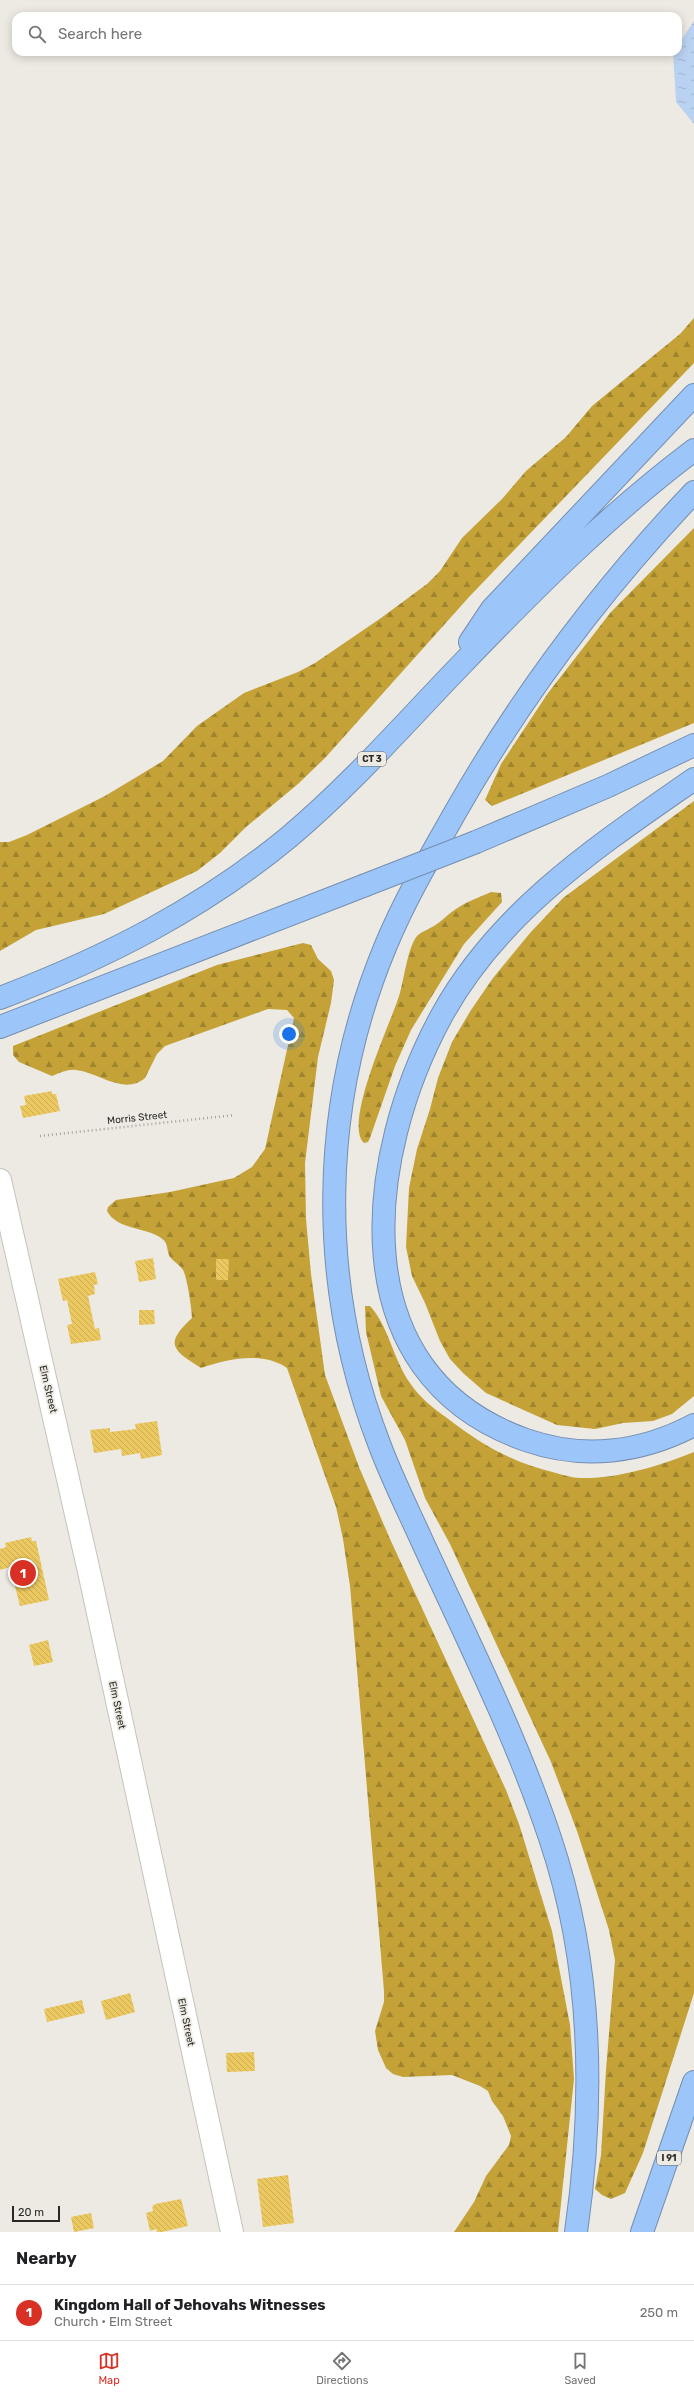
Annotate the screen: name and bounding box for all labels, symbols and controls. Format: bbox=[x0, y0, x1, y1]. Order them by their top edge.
search box bbox=[12, 12, 682, 56]
icon: search bbox=[26, 23, 48, 45]
text: Search here bbox=[58, 25, 142, 43]
road number: CT 3 bbox=[358, 752, 386, 766]
your location bbox=[279, 1024, 299, 1044]
street label: Morris Street bbox=[107, 1109, 168, 1127]
street label: Elm Street bbox=[37, 1364, 59, 1414]
pin: 1 bbox=[10, 1558, 36, 1588]
street label: Elm Street bbox=[106, 1680, 128, 1730]
street label: Elm Street bbox=[175, 1997, 197, 2047]
road number: I 91 bbox=[657, 2151, 681, 2165]
scale bar bbox=[12, 2204, 60, 2223]
text: 20 m bbox=[18, 2206, 44, 2219]
text: Nearby bbox=[16, 2248, 77, 2268]
text: Kingdom Hall of Jehovahs Witnesses bbox=[54, 2296, 326, 2314]
text: 1 bbox=[26, 2305, 32, 2320]
text: 250 m bbox=[640, 2305, 678, 2320]
text: Church · Elm Street bbox=[54, 2314, 172, 2329]
tab: Map bbox=[98, 2350, 120, 2387]
tab: Directions bbox=[316, 2350, 368, 2387]
tab: Saved bbox=[565, 2350, 596, 2387]

